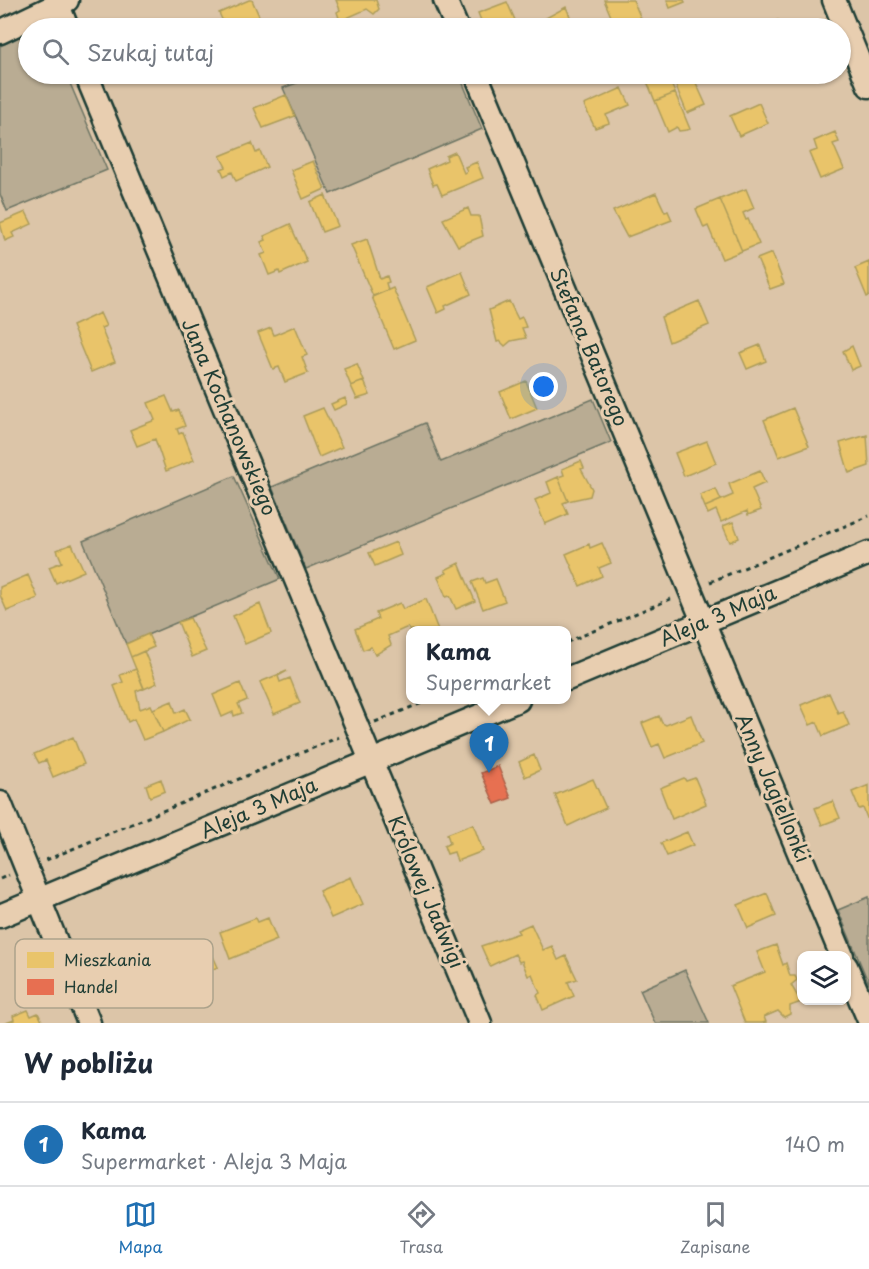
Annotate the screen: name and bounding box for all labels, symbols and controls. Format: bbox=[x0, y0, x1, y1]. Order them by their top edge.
search box bbox=[18, 18, 851, 84]
icon: search bbox=[39, 35, 72, 68]
text: Szukaj tutaj bbox=[87, 35, 214, 68]
street label: Stefana Batorego bbox=[543, 262, 637, 431]
street label: Jana Kochanowskiego bbox=[175, 313, 285, 520]
your location bbox=[529, 372, 558, 401]
street label: Aleja 3 Maja bbox=[655, 577, 781, 653]
popup bbox=[406, 626, 571, 704]
text: Kama bbox=[426, 634, 491, 667]
text: Supermarket bbox=[426, 667, 551, 697]
street label: Anny Jagiellonki bbox=[729, 708, 819, 867]
pin: 1 bbox=[470, 724, 508, 773]
street label: Aleja 3 Maja bbox=[196, 769, 322, 845]
street label: Królowej Jadwigi bbox=[381, 810, 473, 973]
legend bbox=[15, 939, 213, 1008]
text: Mieszkania bbox=[64, 947, 151, 971]
map controls bbox=[797, 951, 851, 1005]
button: layers bbox=[797, 951, 851, 1005]
text: Handel bbox=[64, 974, 118, 998]
text: W pobliżu bbox=[24, 1043, 153, 1082]
text: Kama bbox=[81, 1113, 146, 1146]
text: 1 bbox=[39, 1129, 48, 1159]
text: 140 m bbox=[785, 1129, 845, 1159]
text: Supermarket · Aleja 3 Maja bbox=[81, 1146, 347, 1176]
tab: Mapa bbox=[119, 1198, 163, 1258]
tab: Trasa bbox=[400, 1198, 443, 1258]
tab: Zapisane bbox=[680, 1198, 750, 1258]

